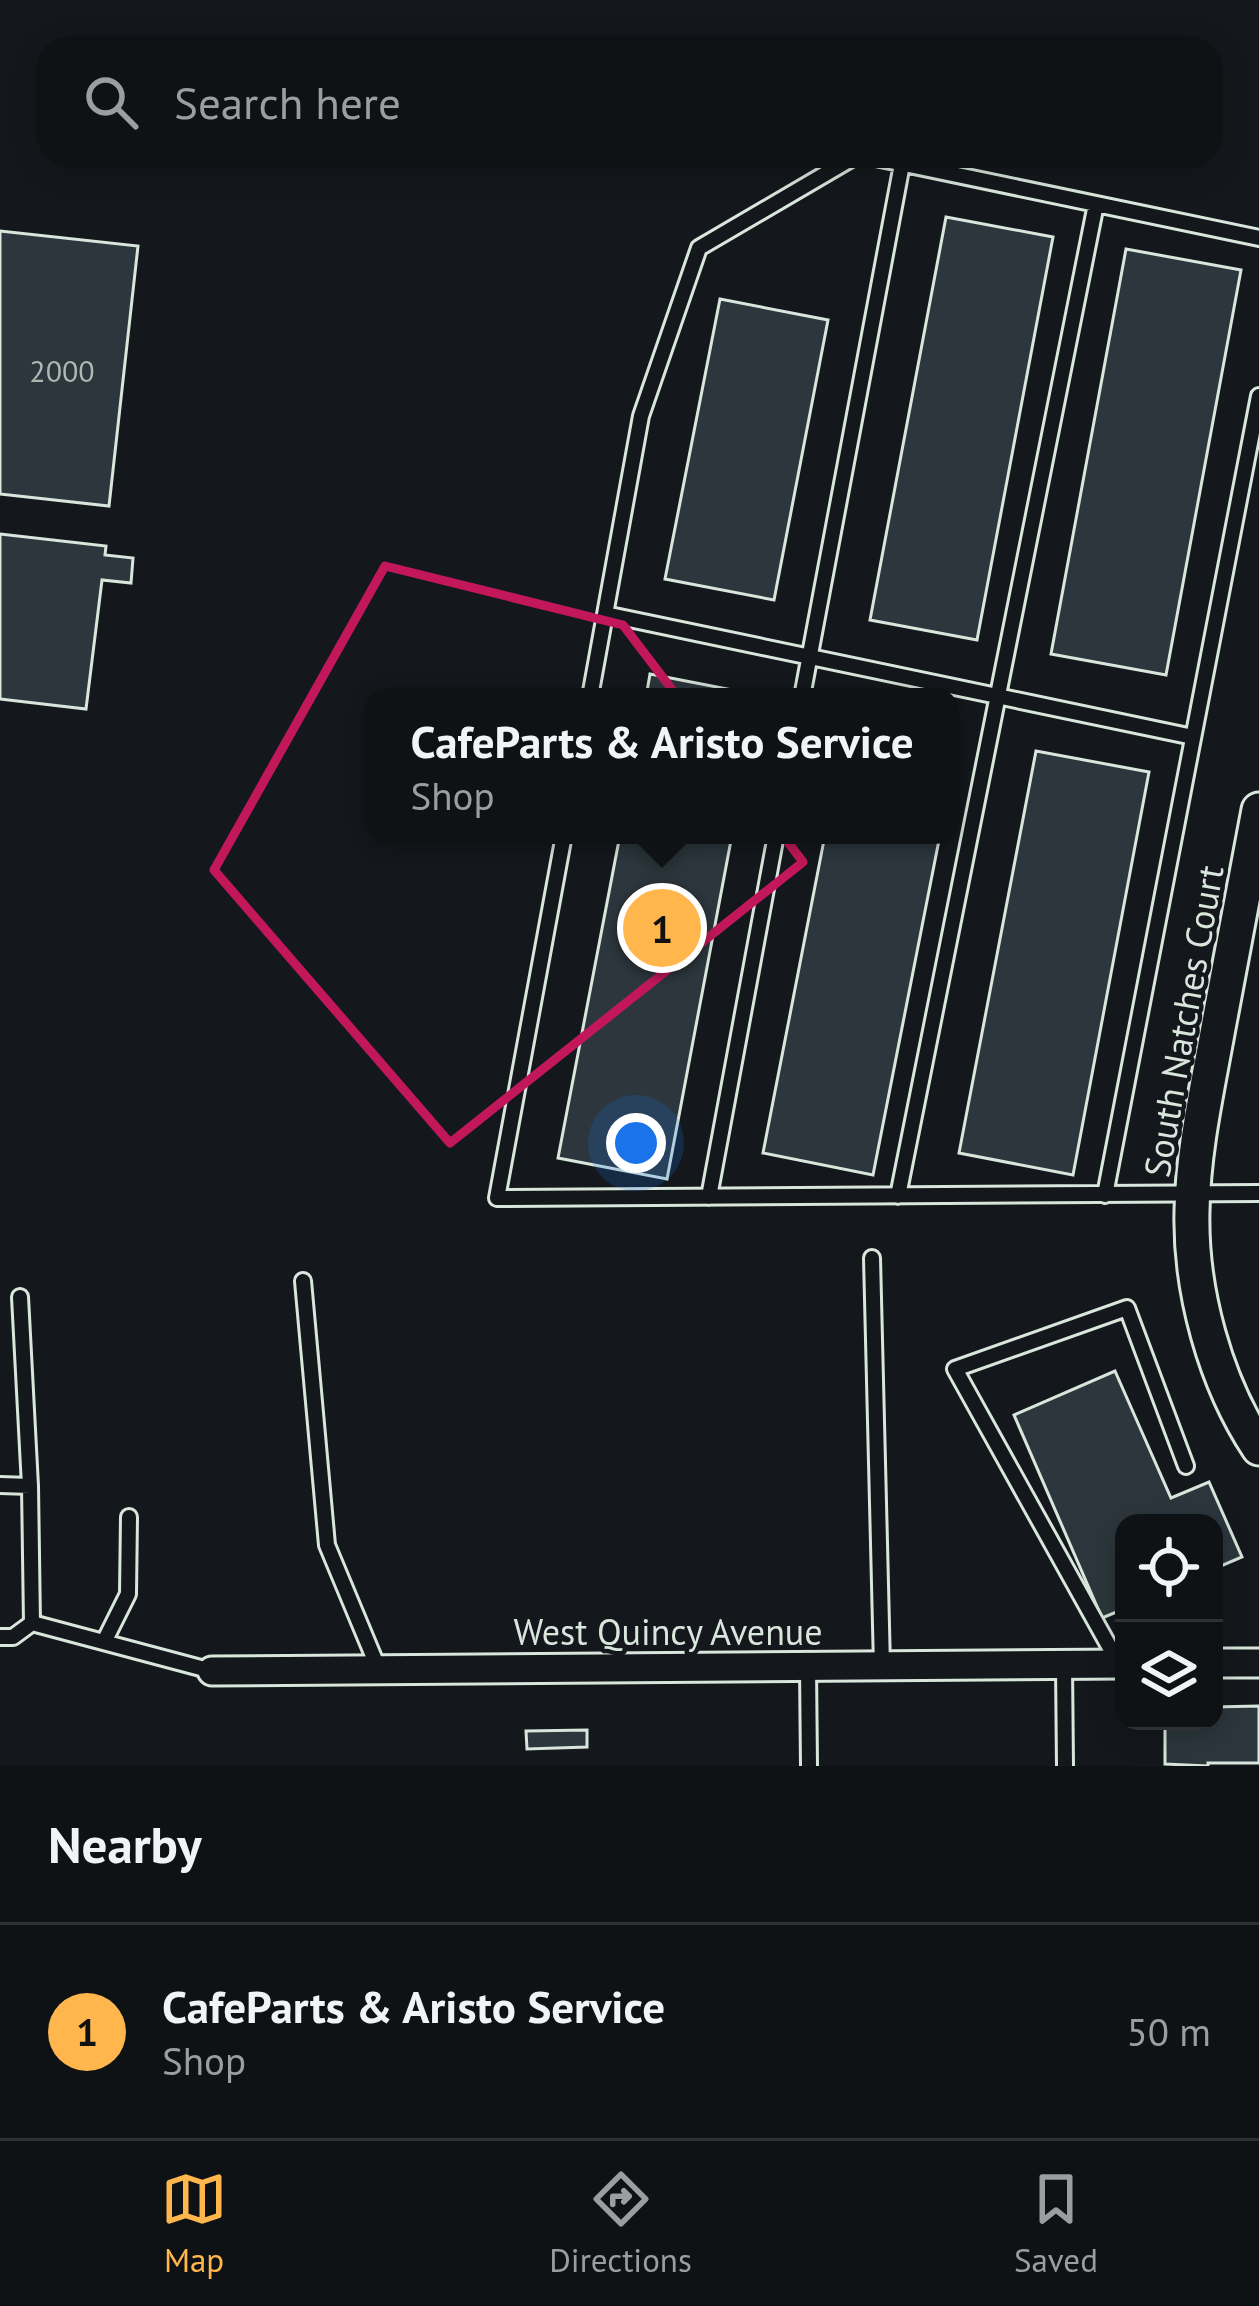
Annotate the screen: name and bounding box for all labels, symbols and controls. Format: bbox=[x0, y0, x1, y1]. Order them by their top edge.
search box bbox=[36, 36, 1223, 168]
icon: search bbox=[78, 69, 144, 135]
text: Search here bbox=[174, 73, 401, 131]
house number: 2000 bbox=[29, 351, 95, 390]
popup bbox=[365, 688, 959, 844]
text: CafeParts & Aristo Service bbox=[410, 712, 914, 770]
text: Shop bbox=[410, 770, 495, 821]
street label: South Natches Court bbox=[1132, 861, 1234, 1181]
pin: 1 bbox=[623, 883, 701, 973]
your location bbox=[606, 1113, 666, 1173]
map controls bbox=[1115, 1514, 1223, 1730]
button: locate bbox=[1115, 1514, 1223, 1622]
street label: West Quincy Avenue bbox=[513, 1608, 823, 1655]
button: layers bbox=[1115, 1622, 1223, 1730]
text: Nearby bbox=[48, 1811, 202, 1877]
text: CafeParts & Aristo Service bbox=[162, 1977, 665, 2035]
text: 1 bbox=[76, 2006, 98, 2057]
text: 50 m bbox=[1126, 2006, 1211, 2057]
text: Shop bbox=[162, 2035, 246, 2086]
tab: Map bbox=[161, 2166, 227, 2281]
tab: Directions bbox=[549, 2166, 692, 2281]
tab: Saved bbox=[1014, 2166, 1098, 2281]

